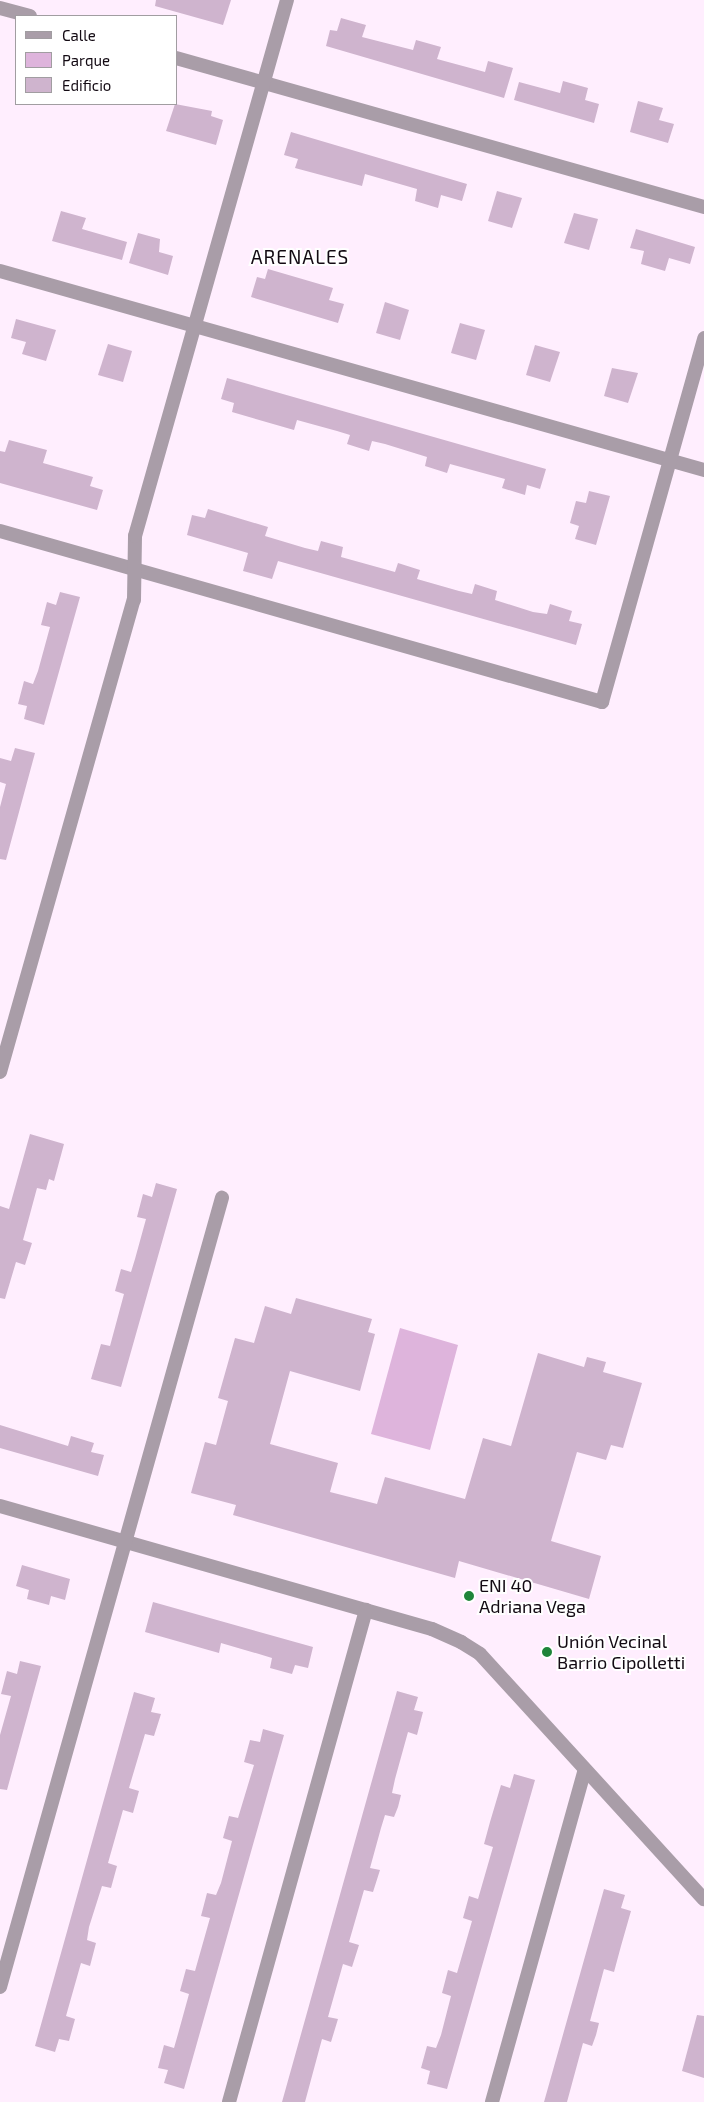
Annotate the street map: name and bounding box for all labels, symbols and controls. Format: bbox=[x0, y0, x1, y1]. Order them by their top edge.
legend bbox=[15, 15, 178, 105]
text: Calle bbox=[62, 26, 96, 44]
text: Parque bbox=[62, 51, 110, 69]
text: Edificio bbox=[62, 76, 111, 94]
district label: ARENALES bbox=[250, 246, 350, 268]
place label: ENI 40 Adriana Vega bbox=[479, 1575, 586, 1618]
marker: ENI 40 Adriana Vega bbox=[463, 1590, 475, 1602]
place label: Unión Vecinal Barrio Cipolletti bbox=[557, 1631, 685, 1674]
marker: Unión Vecinal Barrio Cipolletti bbox=[541, 1646, 553, 1658]

